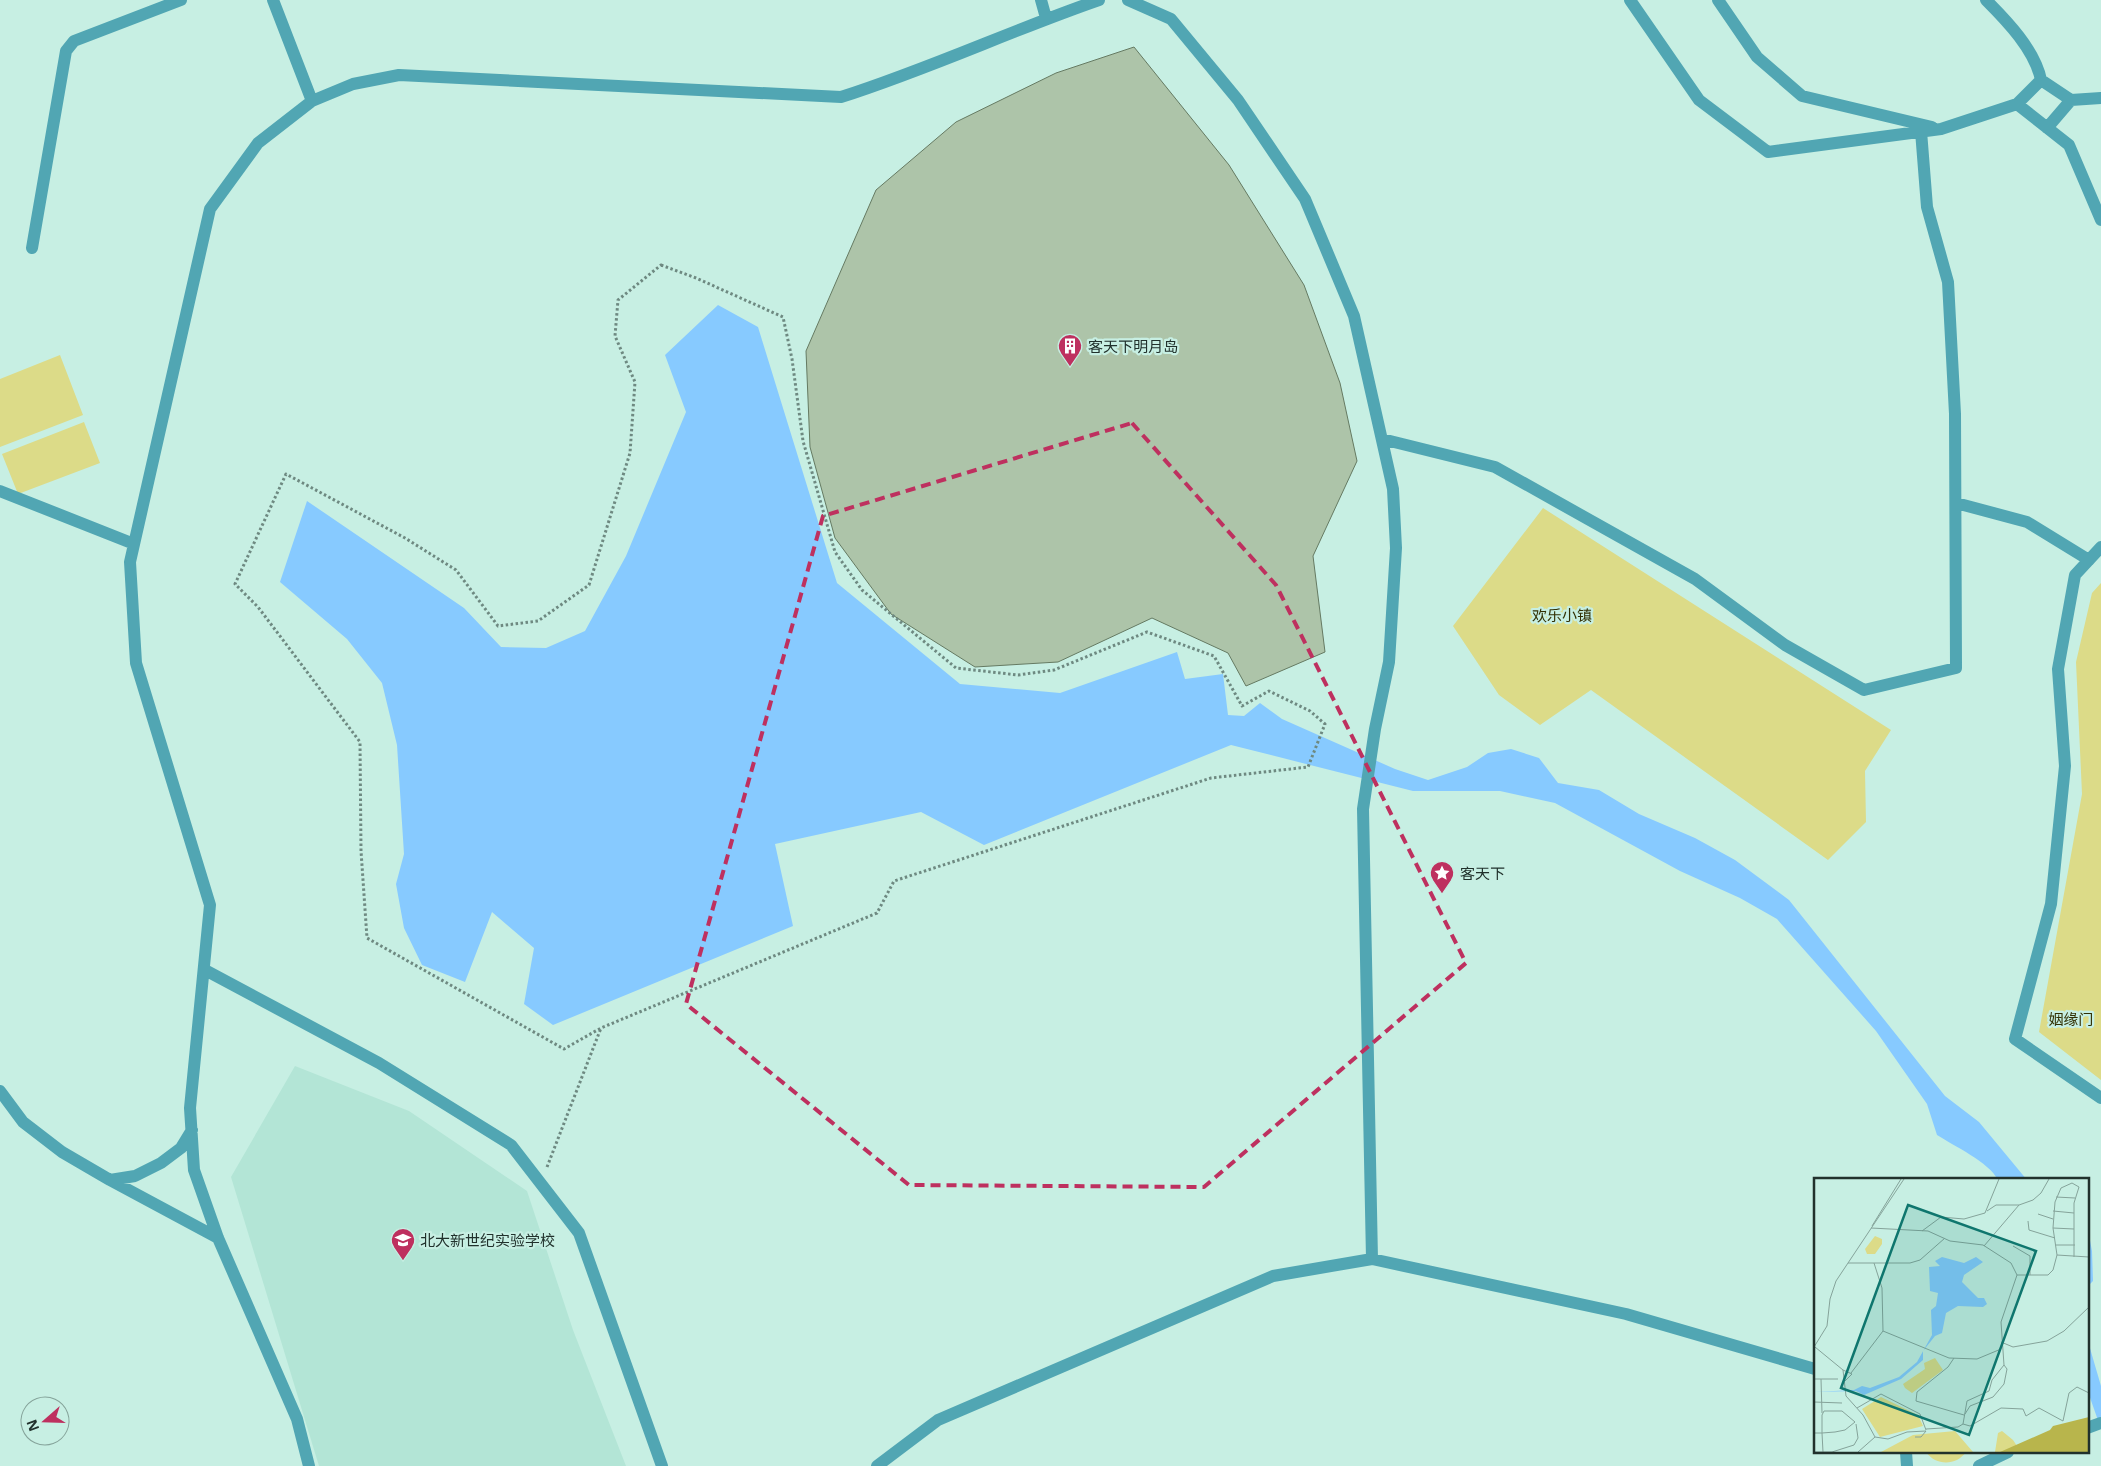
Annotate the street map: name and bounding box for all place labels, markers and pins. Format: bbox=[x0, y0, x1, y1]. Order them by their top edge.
building icon: 客天下明月岛 bbox=[1057, 333, 1083, 367]
place label: 客天下明月岛 bbox=[1088, 336, 1178, 356]
place icon: 客天下 bbox=[1429, 860, 1455, 894]
place label: 客天下 bbox=[1460, 863, 1505, 883]
school or university icon: 北大新世纪实验学校 bbox=[390, 1227, 416, 1261]
place label: 北大新世纪实验学校 bbox=[420, 1230, 555, 1250]

